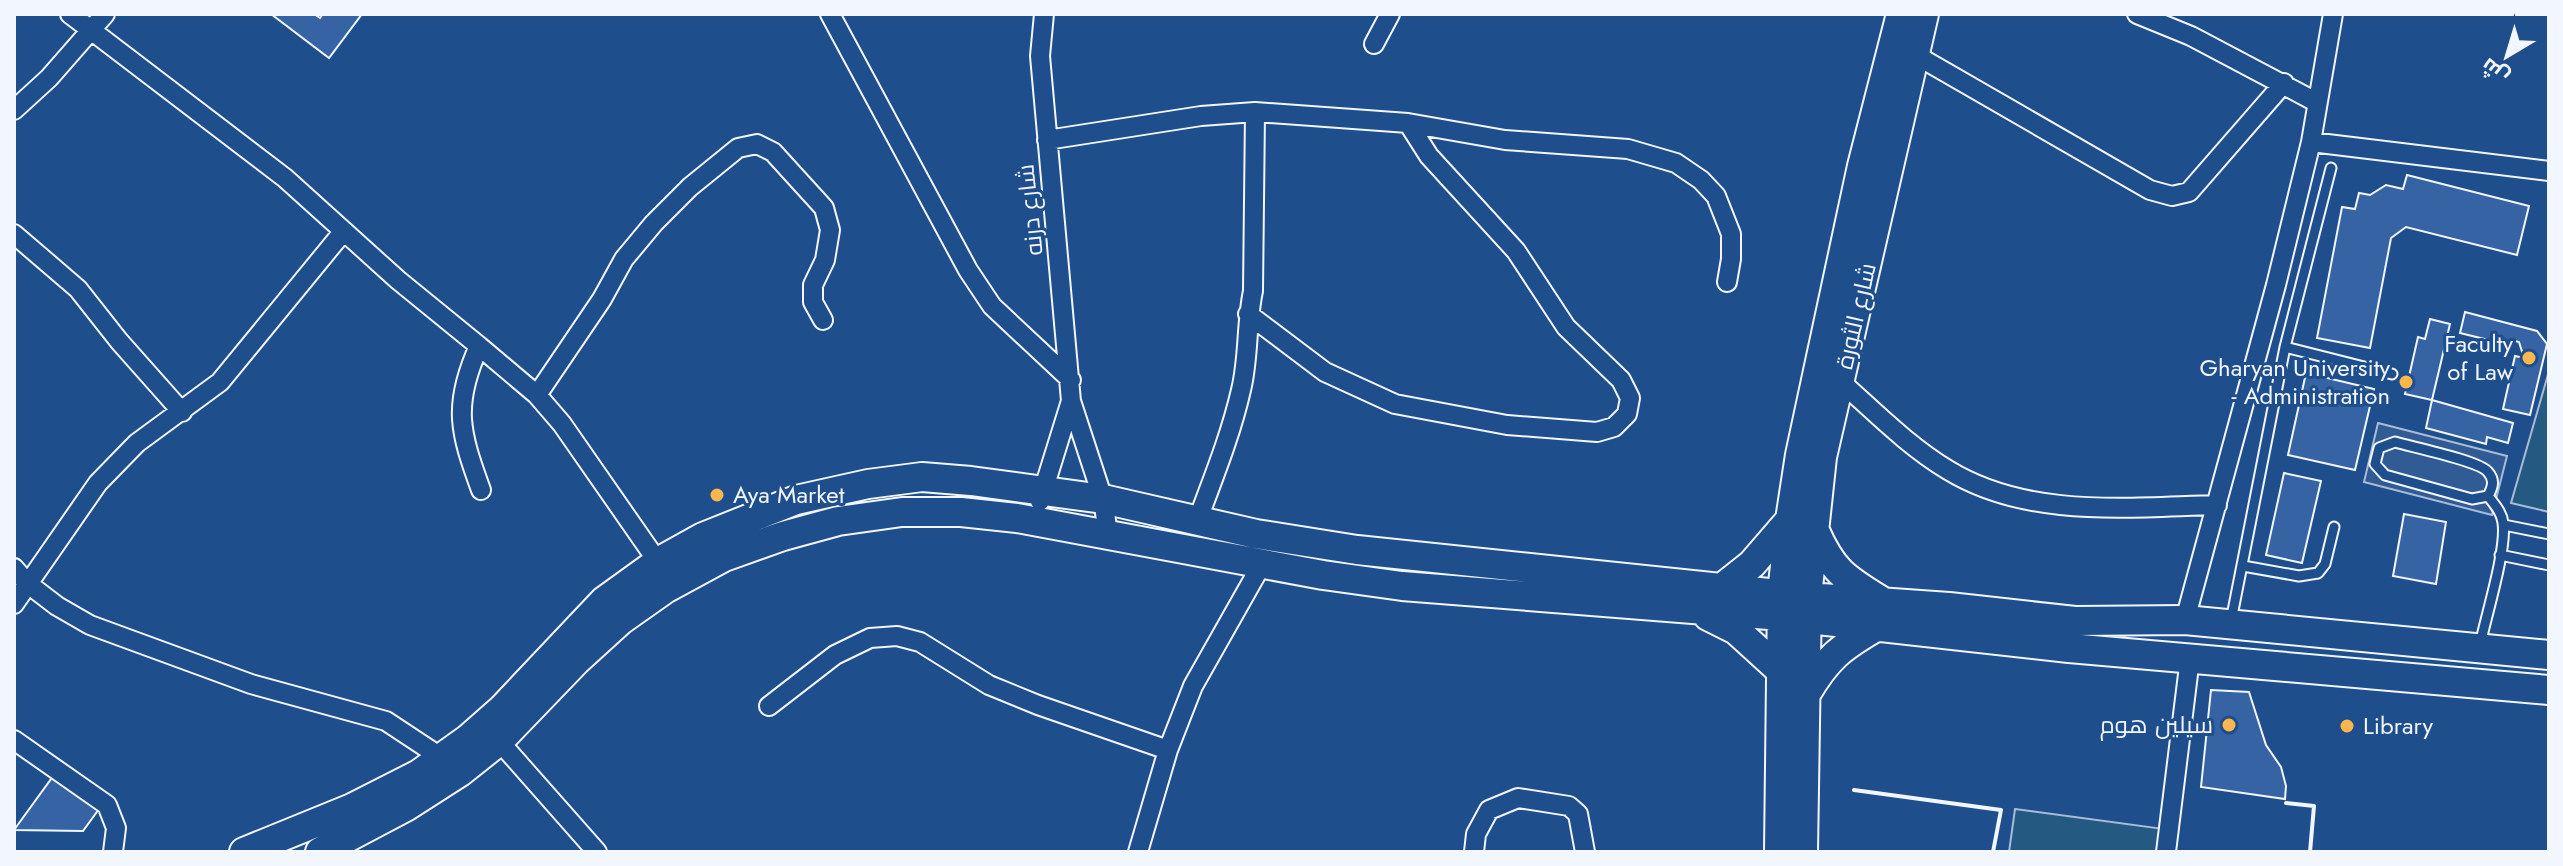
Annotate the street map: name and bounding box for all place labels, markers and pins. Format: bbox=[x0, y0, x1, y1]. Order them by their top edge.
place label: Faculty of Law bbox=[2444, 326, 2514, 389]
marker: Faculty of Law bbox=[2520, 349, 2538, 367]
place label: Gharyan University - Administration bbox=[2200, 350, 2390, 413]
marker: Gharyan University - Administration bbox=[2397, 373, 2415, 391]
place label: Aya Market bbox=[733, 477, 845, 512]
marker: Aya Market bbox=[708, 486, 726, 504]
place label: سيلين هوم bbox=[2100, 707, 2213, 742]
place label: Library bbox=[2363, 708, 2433, 743]
marker: سيلين هوم bbox=[2220, 716, 2238, 734]
marker: Library bbox=[2338, 717, 2356, 735]

